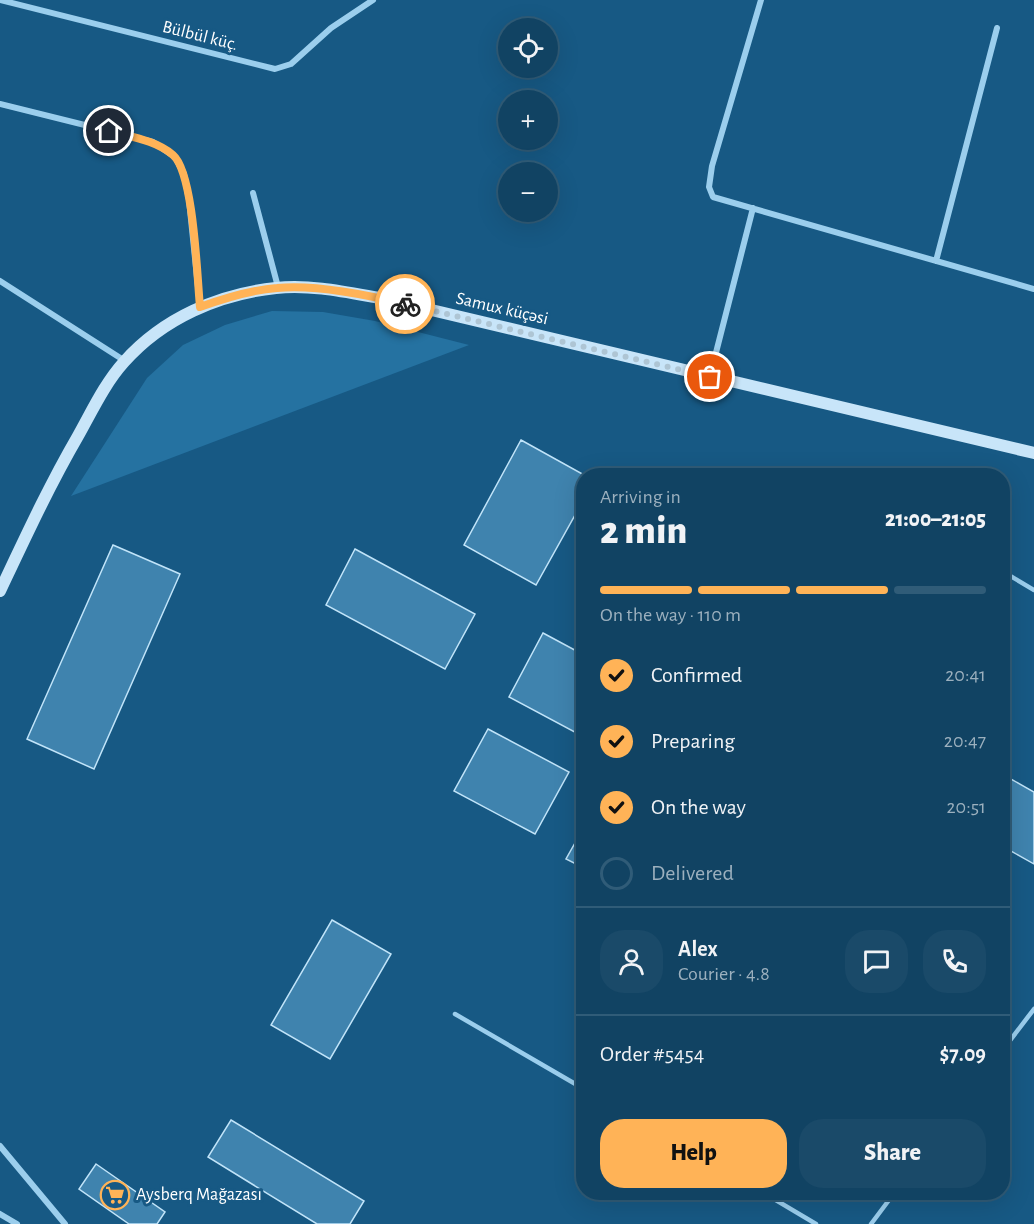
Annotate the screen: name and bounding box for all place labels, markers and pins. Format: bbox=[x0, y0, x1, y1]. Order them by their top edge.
pin bbox=[83, 105, 134, 156]
pin bbox=[684, 351, 735, 402]
supermarket icon: Aysberq Mağazası bbox=[99, 1179, 131, 1211]
place label: Aysberq Mağazası bbox=[136, 1186, 262, 1204]

